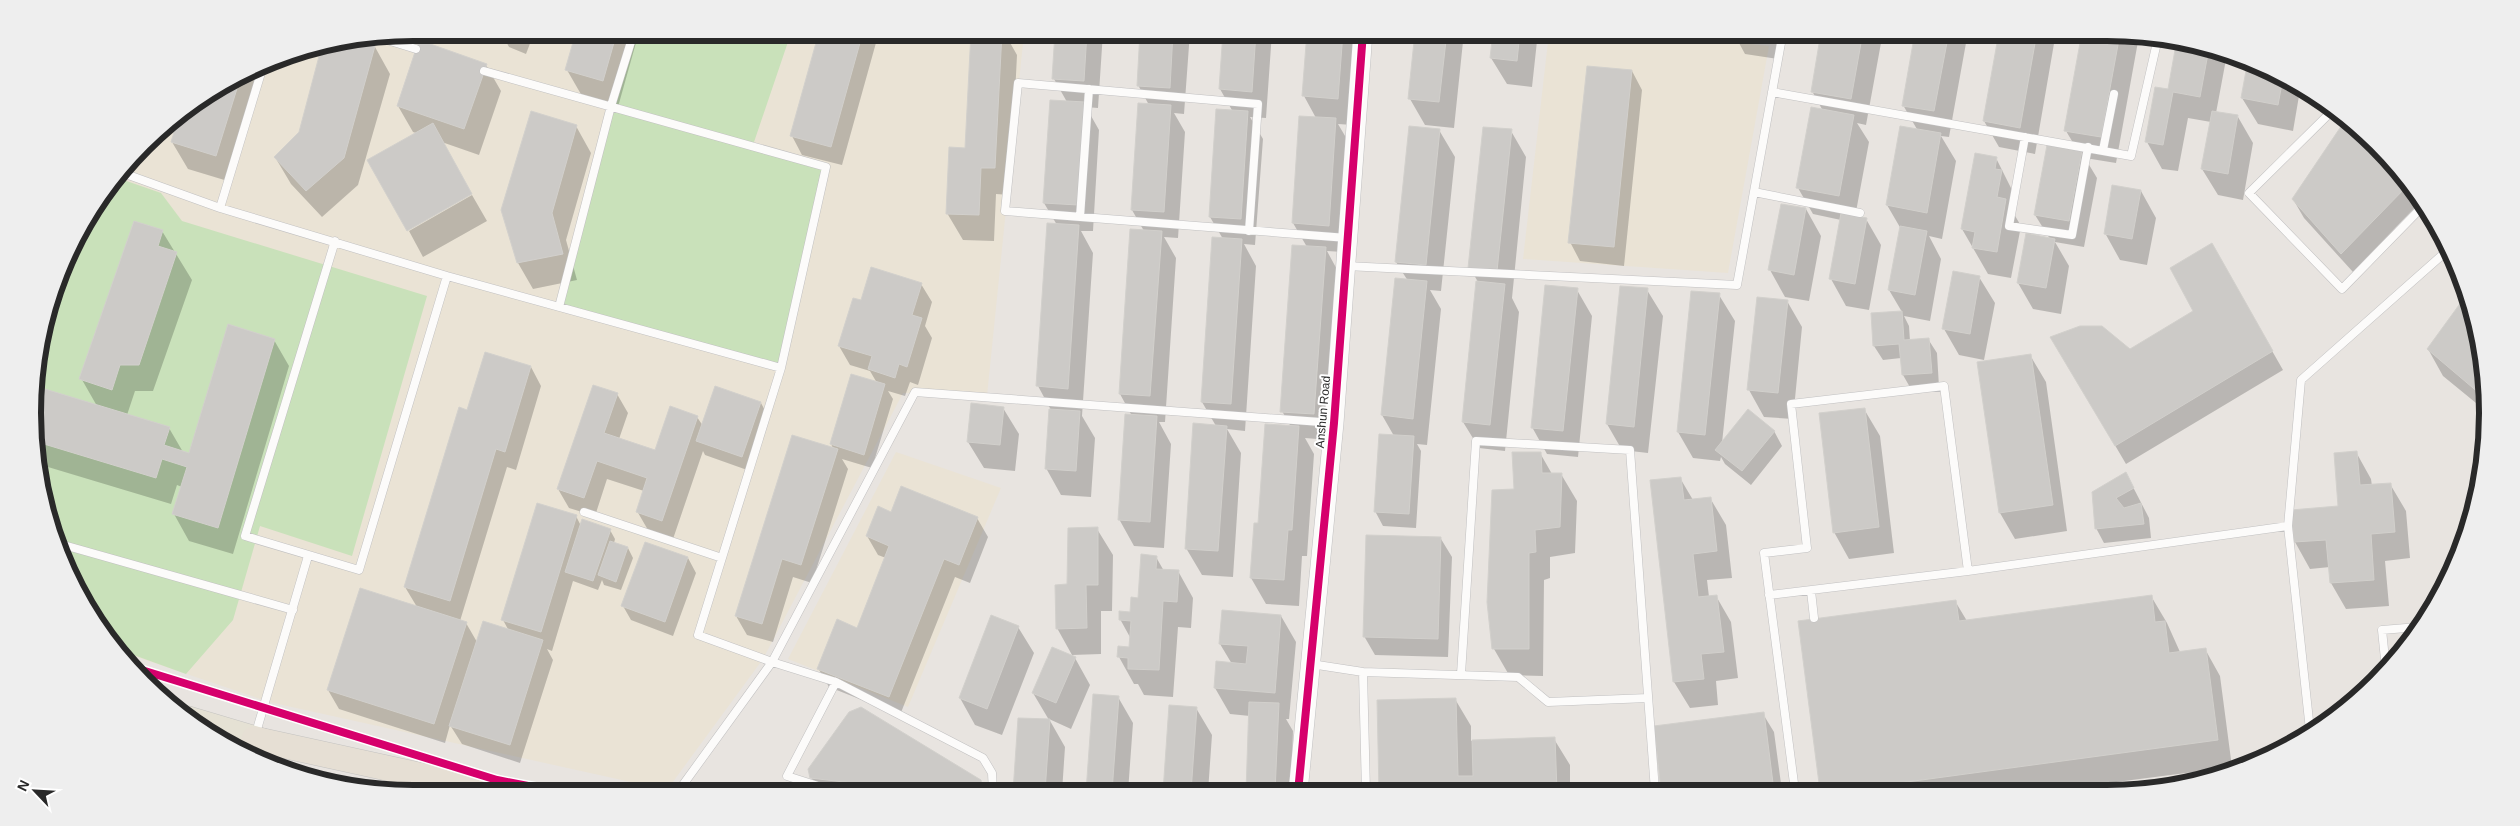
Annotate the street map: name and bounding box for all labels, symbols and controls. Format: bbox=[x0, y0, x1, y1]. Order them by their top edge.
street label: Anshun Road bbox=[1313, 375, 1333, 449]
north arrow bbox=[10, 766, 60, 816]
text: N bbox=[14, 778, 33, 793]

